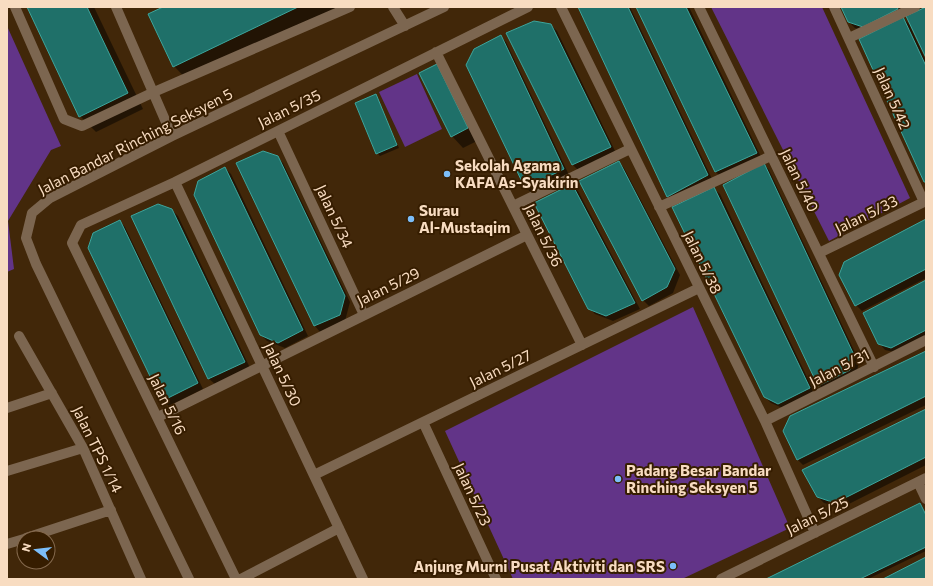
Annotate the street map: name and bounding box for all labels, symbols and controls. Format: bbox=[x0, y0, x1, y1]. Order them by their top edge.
street label: Jalan 5/42 bbox=[871, 64, 915, 132]
street label: Jalan Bandar Rinching Seksyen 5 bbox=[35, 84, 235, 198]
street label: Jalan 5/35 bbox=[255, 85, 323, 131]
street label: Jalan 5/40 bbox=[777, 146, 823, 214]
place label: Sekolah Agama KAFA As-Syakirin bbox=[455, 156, 579, 191]
marker: Sekolah Agama KAFA As-Syakirin bbox=[442, 169, 452, 179]
street label: Jalan 5/34 bbox=[312, 181, 358, 251]
street label: Jalan 5/33 bbox=[832, 191, 900, 237]
street label: Jalan 5/36 bbox=[521, 200, 567, 270]
place label: Surau Al-Mustaqim bbox=[419, 201, 510, 236]
marker: Surau Al-Mustaqim bbox=[406, 214, 416, 224]
street label: Jalan 5/38 bbox=[680, 227, 726, 297]
street label: Jalan 5/29 bbox=[354, 263, 422, 309]
street label: Jalan 5/30 bbox=[260, 339, 306, 409]
street label: Jalan 5/31 bbox=[806, 344, 872, 390]
street label: Jalan 5/27 bbox=[466, 345, 534, 391]
street label: Jalan 5/16 bbox=[145, 370, 191, 438]
street label: Jalan TPS 1/14 bbox=[69, 403, 127, 495]
street label: Jalan 5/23 bbox=[451, 460, 495, 528]
place label: Padang Besar Bandar Rinching Seksyen 5 bbox=[626, 461, 771, 496]
marker: Padang Besar Bandar Rinching Seksyen 5 bbox=[613, 474, 623, 484]
street label: Jalan 5/25 bbox=[783, 492, 851, 538]
north arrow bbox=[16, 530, 56, 570]
text: N bbox=[19, 542, 33, 553]
place label: Anjung Murni Pusat Aktiviti dan SRS bbox=[414, 557, 665, 575]
marker: Anjung Murni Pusat Aktiviti dan SRS bbox=[668, 561, 678, 571]

